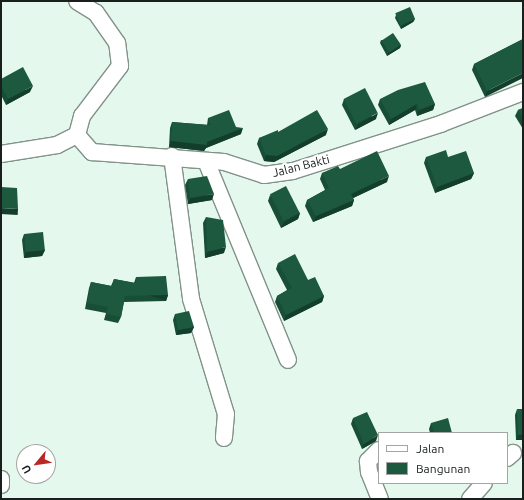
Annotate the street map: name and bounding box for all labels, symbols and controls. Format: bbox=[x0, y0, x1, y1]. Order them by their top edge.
street label: Jalan Bakti bbox=[271, 152, 331, 180]
legend bbox=[378, 432, 508, 484]
text: Jalan bbox=[416, 442, 444, 455]
north arrow bbox=[16, 444, 56, 484]
text: Bangunan bbox=[416, 462, 470, 475]
text: U bbox=[19, 463, 33, 476]

